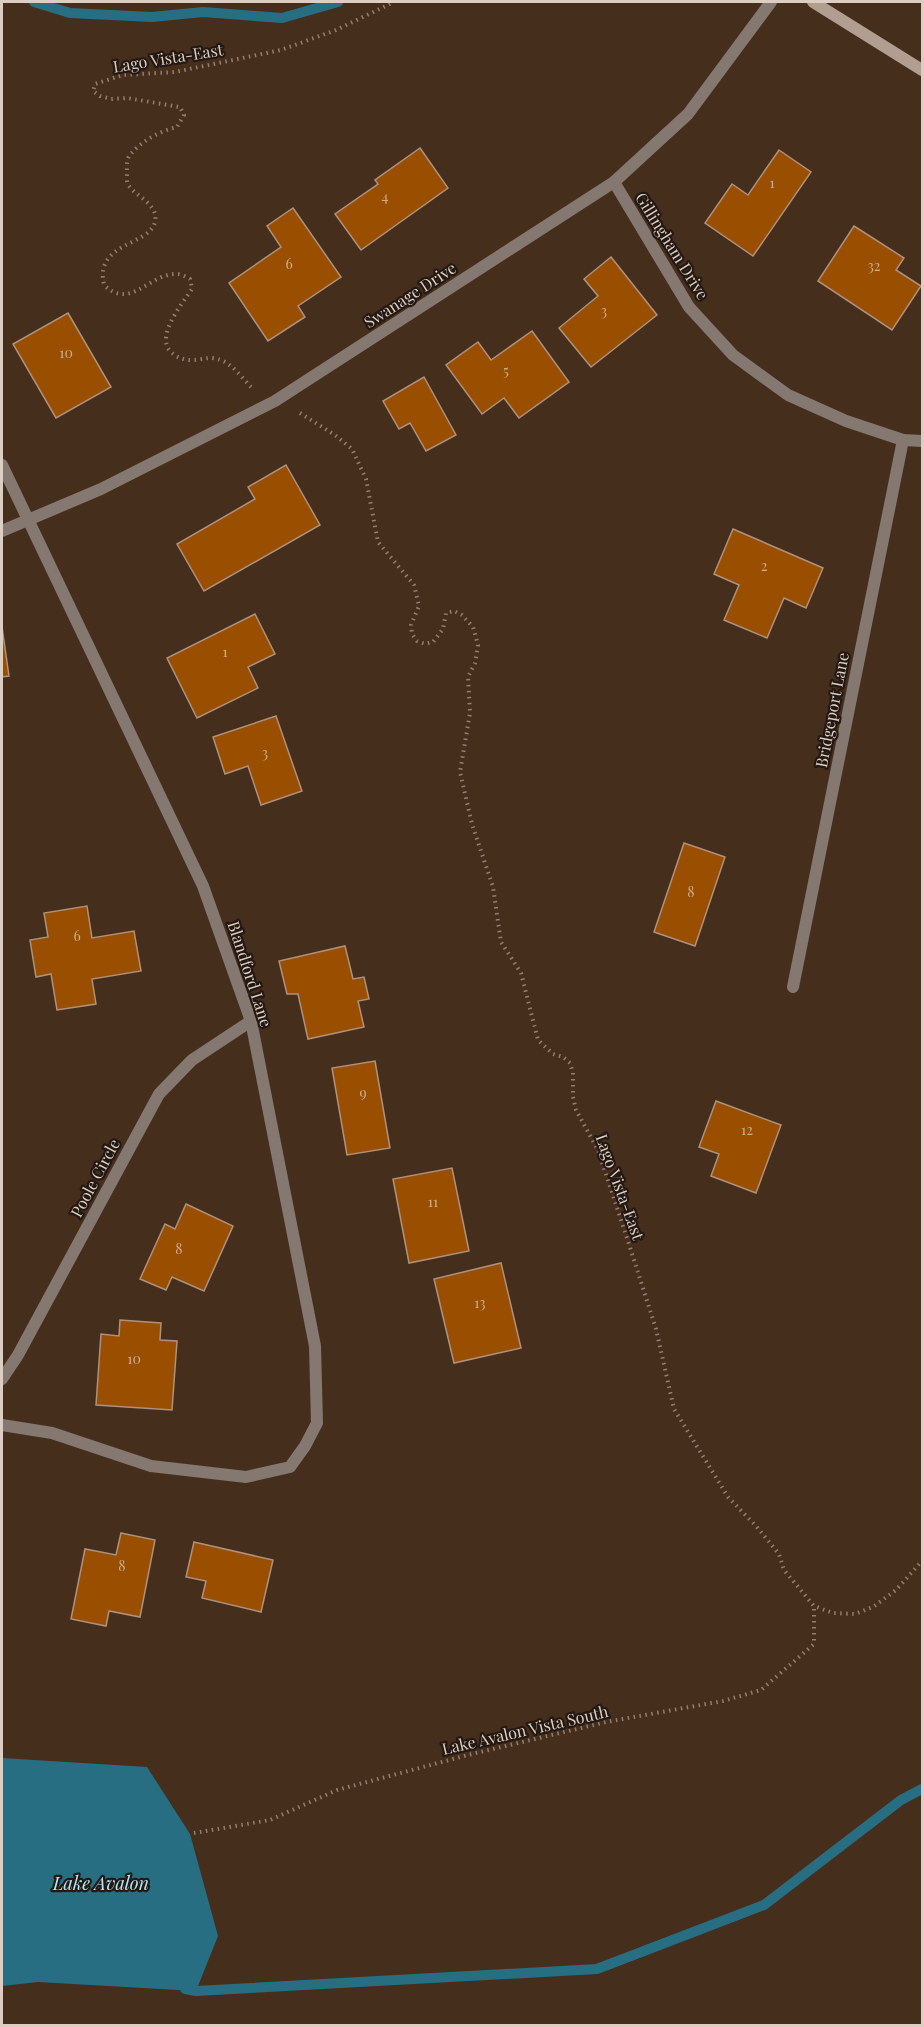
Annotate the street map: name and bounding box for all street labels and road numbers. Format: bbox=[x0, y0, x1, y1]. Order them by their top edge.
street label: Lago Vista-East bbox=[111, 38, 225, 77]
street label: Gillingham Drive bbox=[631, 188, 714, 303]
street label: Swanage Drive bbox=[360, 257, 460, 332]
street label: Bridgeport Lane bbox=[810, 650, 853, 769]
street label: Blandford Lane bbox=[223, 918, 277, 1029]
street label: Lago Vista-East bbox=[592, 1131, 649, 1243]
street label: Poole Circle bbox=[65, 1135, 124, 1221]
street label: Lake Avalon Vista South bbox=[440, 1700, 611, 1759]

